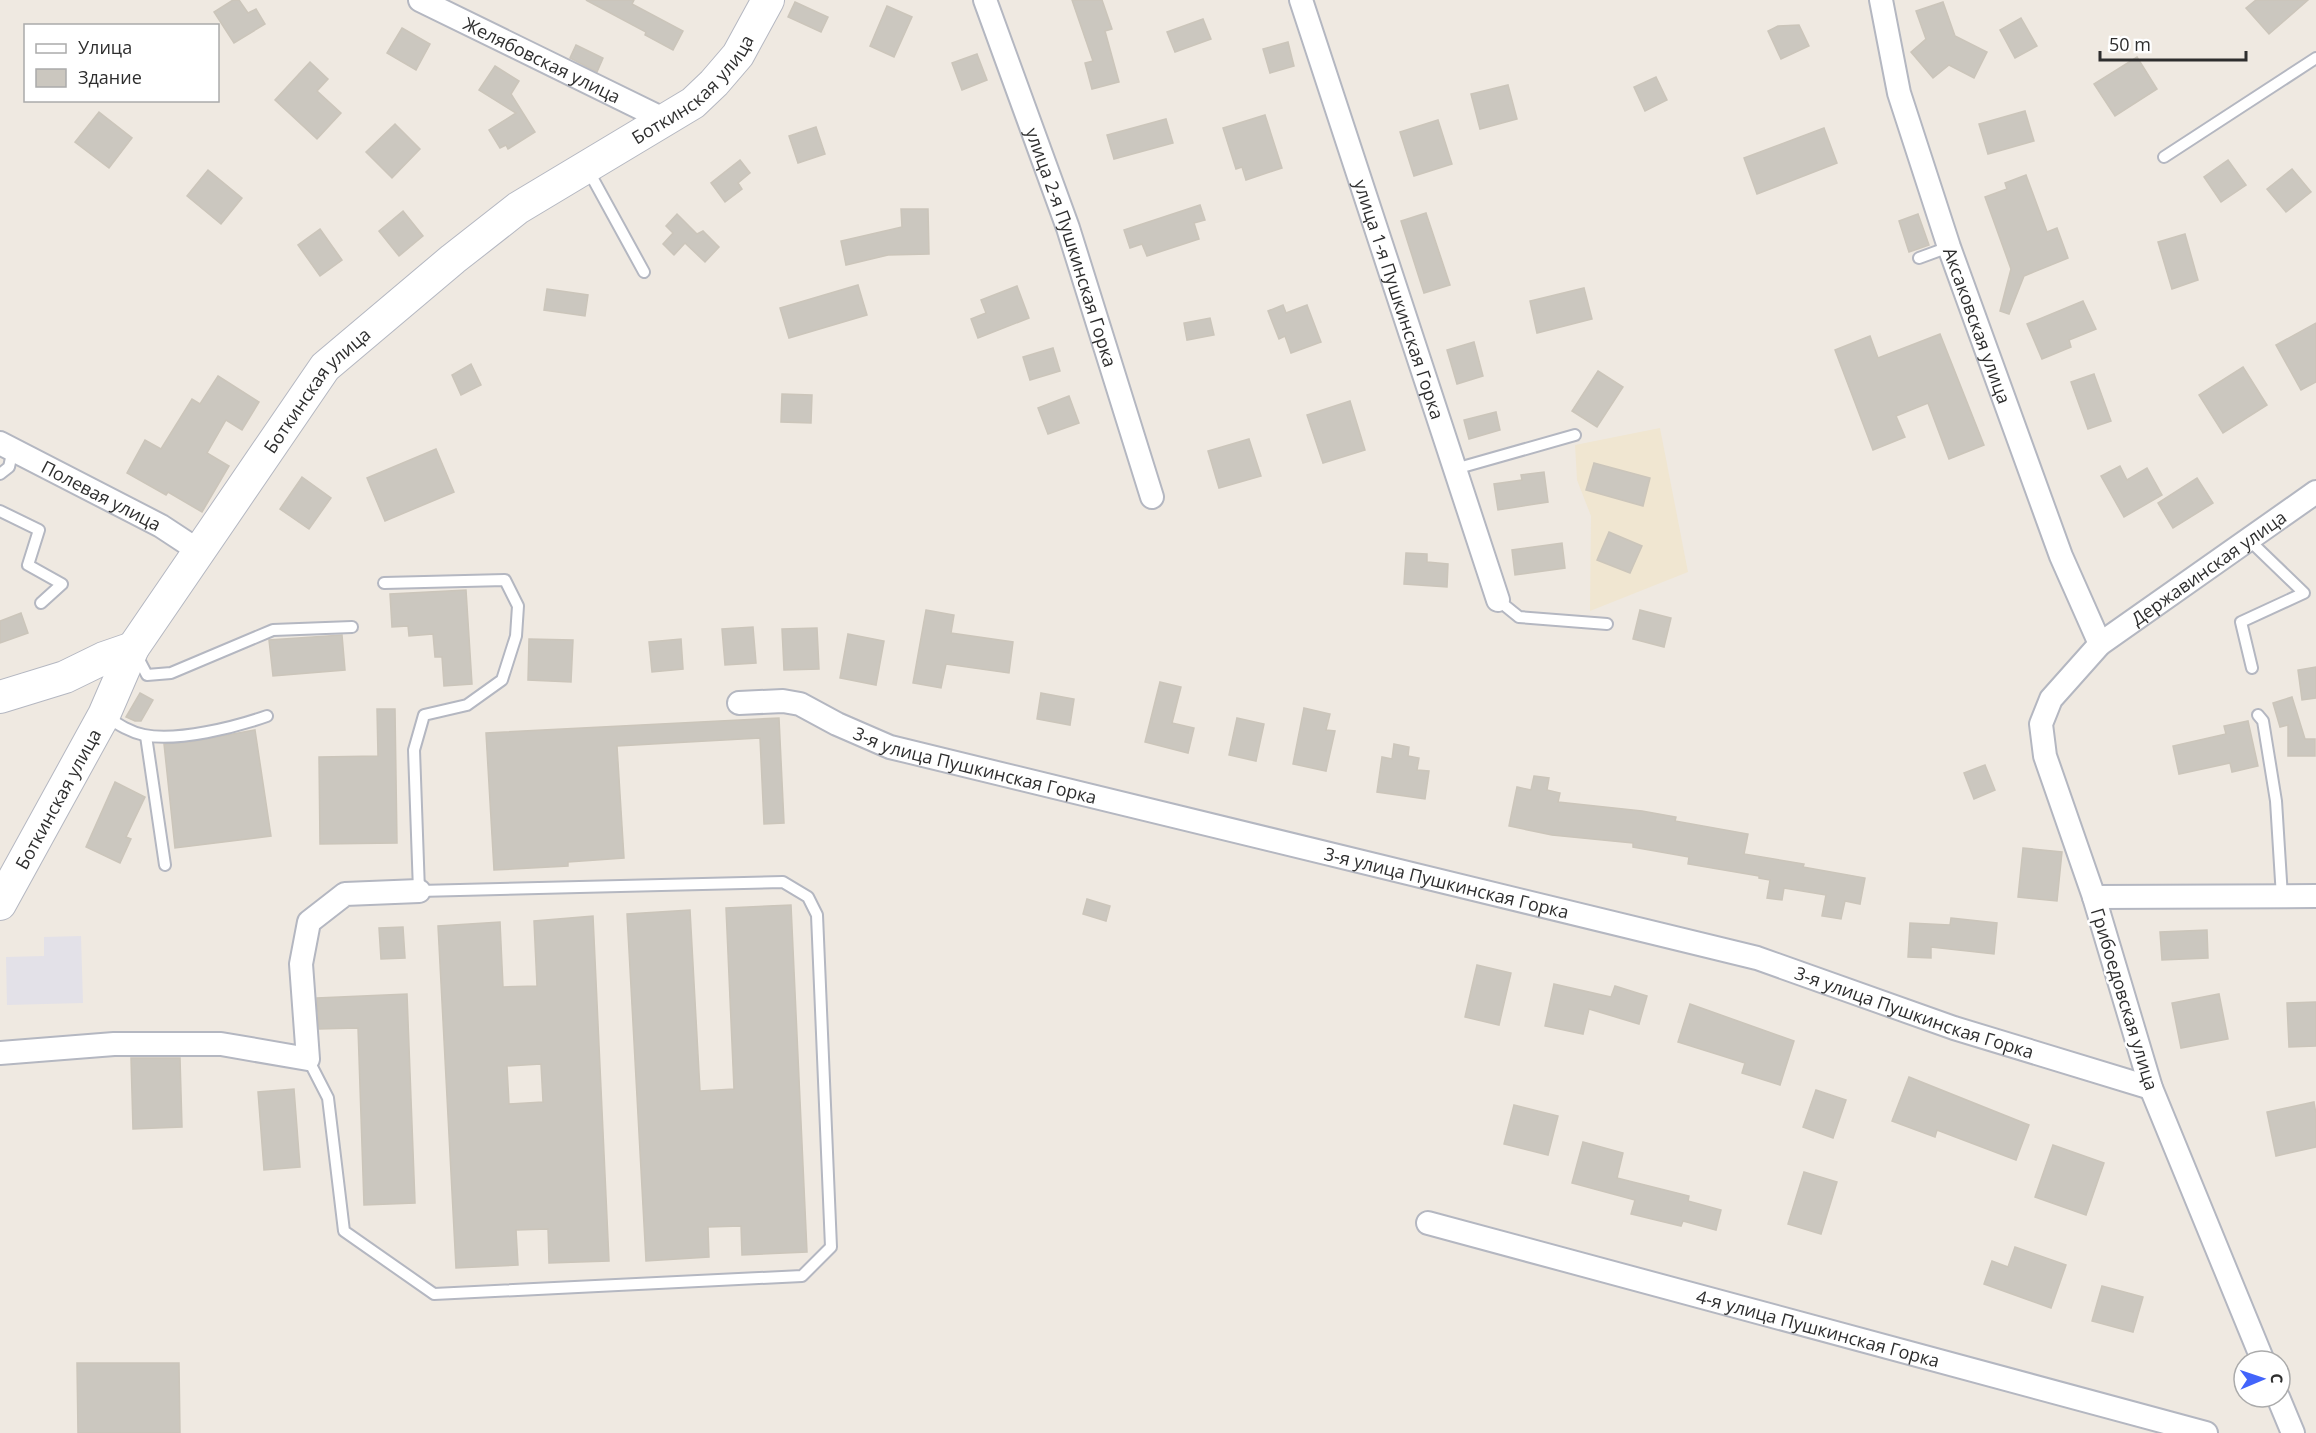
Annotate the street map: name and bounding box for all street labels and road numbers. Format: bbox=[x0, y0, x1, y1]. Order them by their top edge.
street label: Желябовская улица bbox=[460, 11, 625, 108]
street label: Боткинская улица bbox=[627, 30, 759, 149]
street label: улица 2-я Пушкинская Горка bbox=[1020, 124, 1123, 370]
street label: улица 1-я Пушкинская Горка bbox=[1349, 176, 1450, 422]
street label: Аксаковская улица bbox=[1938, 244, 2017, 407]
street label: Боткинская улица bbox=[258, 322, 375, 458]
street label: Полевая улица bbox=[37, 454, 165, 536]
street label: Державинская улица bbox=[2126, 505, 2291, 631]
street label: 3-я улица Пушкинская Горка bbox=[850, 721, 1099, 809]
street label: Боткинская улица bbox=[9, 724, 106, 874]
street label: 3-я улица Пушкинская Горка bbox=[1322, 841, 1571, 924]
street label: Грибоедовская улица bbox=[2086, 905, 2164, 1093]
street label: 3-я улица Пушкинская Горка bbox=[1792, 960, 2037, 1064]
street label: 4-я улица Пушкинская Горка bbox=[1694, 1284, 1942, 1373]

